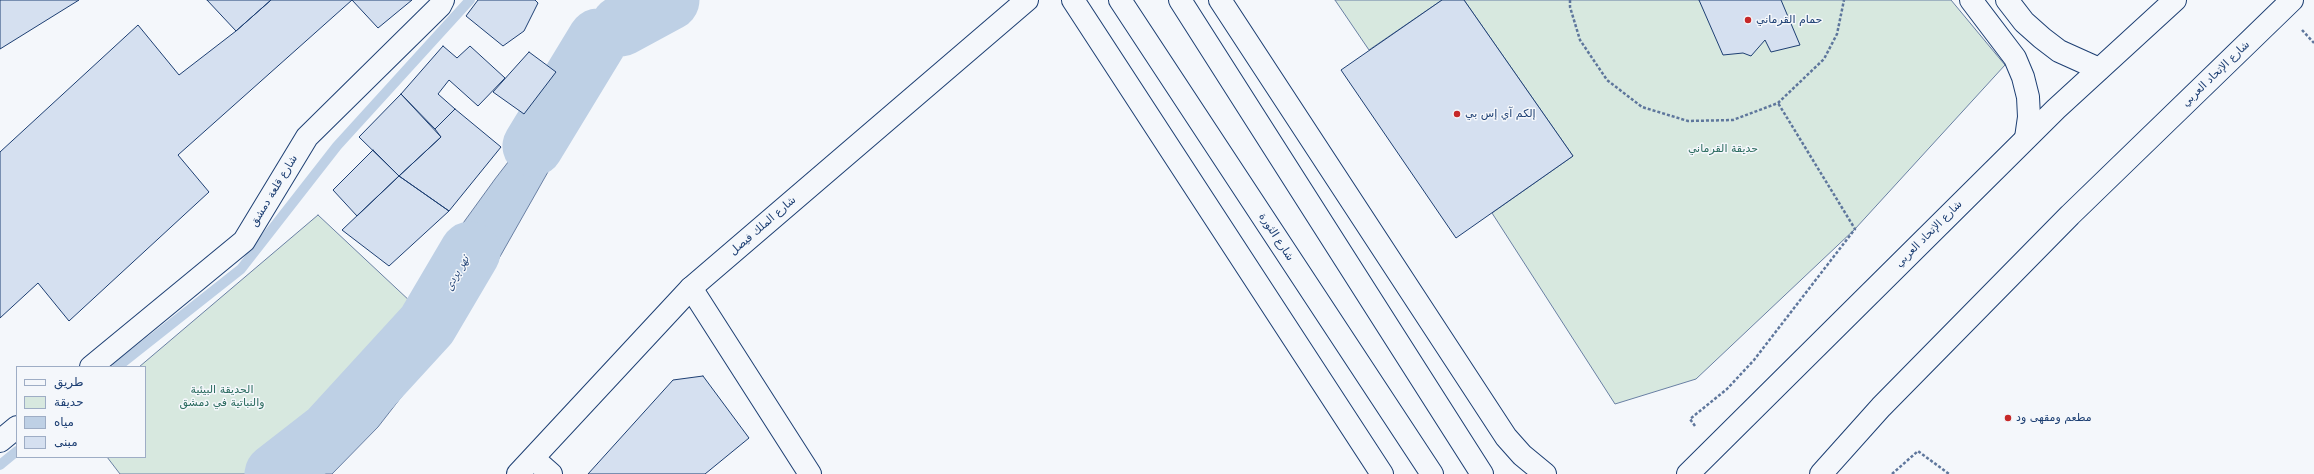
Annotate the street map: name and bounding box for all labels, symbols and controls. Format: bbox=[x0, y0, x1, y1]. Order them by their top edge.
place label: حمام القرماني bbox=[1756, 13, 1822, 27]
marker: حمام القرماني bbox=[1743, 15, 1753, 25]
street label: شارع الإتحاد العربي bbox=[2179, 38, 2253, 110]
place label: إلكم آي إس بي bbox=[1465, 107, 1536, 121]
marker: إلكم آي إس بي bbox=[1452, 109, 1462, 119]
park label: حديقة القرماني bbox=[1688, 142, 1758, 156]
street label: شارع قلعة دمشق bbox=[247, 153, 301, 229]
street label: شارع الملك فيصل bbox=[727, 194, 799, 258]
street label: شارع الإتحاد العربي bbox=[1893, 198, 1965, 270]
street label: شارع الثورة bbox=[1256, 211, 1296, 263]
water label: نهر بردى bbox=[441, 253, 473, 293]
legend bbox=[16, 366, 146, 458]
text: طريق bbox=[54, 375, 84, 389]
park label: الحديقة البيئية والنباتية في دمشق bbox=[179, 383, 265, 409]
text: حديقة bbox=[54, 395, 84, 409]
place label: مطعم ومقهى ود bbox=[2016, 411, 2092, 425]
marker: مطعم ومقهى ود bbox=[2003, 413, 2013, 423]
text: مياه bbox=[54, 415, 74, 429]
text: مبنى bbox=[54, 435, 78, 449]

